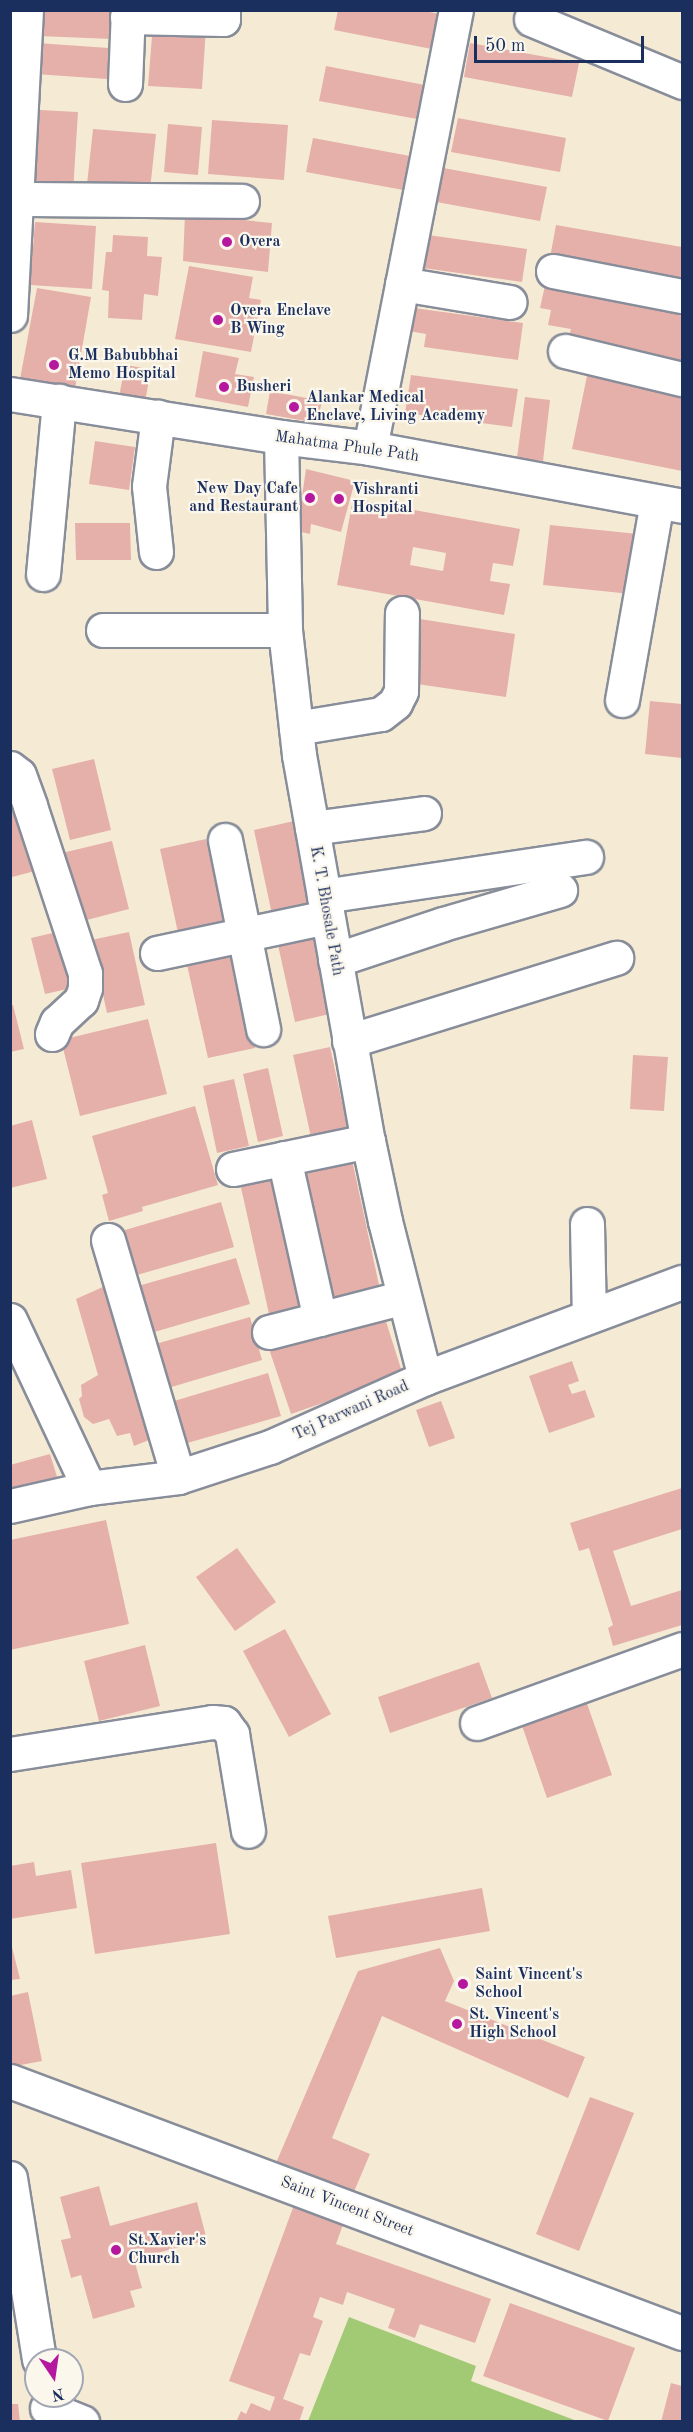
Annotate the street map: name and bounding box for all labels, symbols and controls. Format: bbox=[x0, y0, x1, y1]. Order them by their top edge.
scale bar bbox=[477, 24, 646, 62]
text: 50 m bbox=[485, 37, 525, 55]
place label: Overa bbox=[239, 232, 281, 252]
marker: Overa bbox=[220, 235, 234, 249]
place label: Overa Enclave B Wing bbox=[230, 301, 331, 339]
marker: Overa Enclave B Wing bbox=[211, 313, 225, 327]
place label: G.M Babubbhai Memo Hospital bbox=[68, 346, 178, 384]
marker: G.M Babubbhai Memo Hospital bbox=[45, 356, 63, 374]
place label: Busheri bbox=[236, 377, 291, 397]
marker: Busheri bbox=[217, 380, 231, 394]
place label: Alankar Medical Enclave, Living Academy bbox=[306, 388, 485, 426]
marker: Alankar Medical Enclave, Living Academy bbox=[287, 400, 301, 414]
street label: Mahatma Phule Path bbox=[274, 427, 420, 467]
place label: New Day Cafe and Restaurant bbox=[189, 479, 298, 517]
place label: Vishranti Hospital bbox=[352, 480, 418, 518]
marker: Vishranti Hospital bbox=[330, 490, 348, 508]
marker: New Day Cafe and Restaurant bbox=[303, 491, 317, 505]
street label: K. T. Bhosale Path bbox=[305, 845, 347, 977]
street label: Tej Parwani Road bbox=[290, 1377, 412, 1445]
place label: Saint Vincent's School bbox=[475, 1965, 582, 2003]
marker: Saint Vincent's School bbox=[456, 1977, 470, 1991]
place label: St. Vincent's High School bbox=[469, 2005, 559, 2043]
marker: St. Vincent's High School bbox=[450, 2017, 464, 2031]
street label: Saint Vincent Street bbox=[278, 2173, 416, 2241]
place label: St.Xavier's Church bbox=[128, 2231, 206, 2269]
marker: St.Xavier's Church bbox=[109, 2243, 123, 2257]
north arrow bbox=[24, 2348, 84, 2408]
text: N bbox=[50, 2384, 65, 2403]

